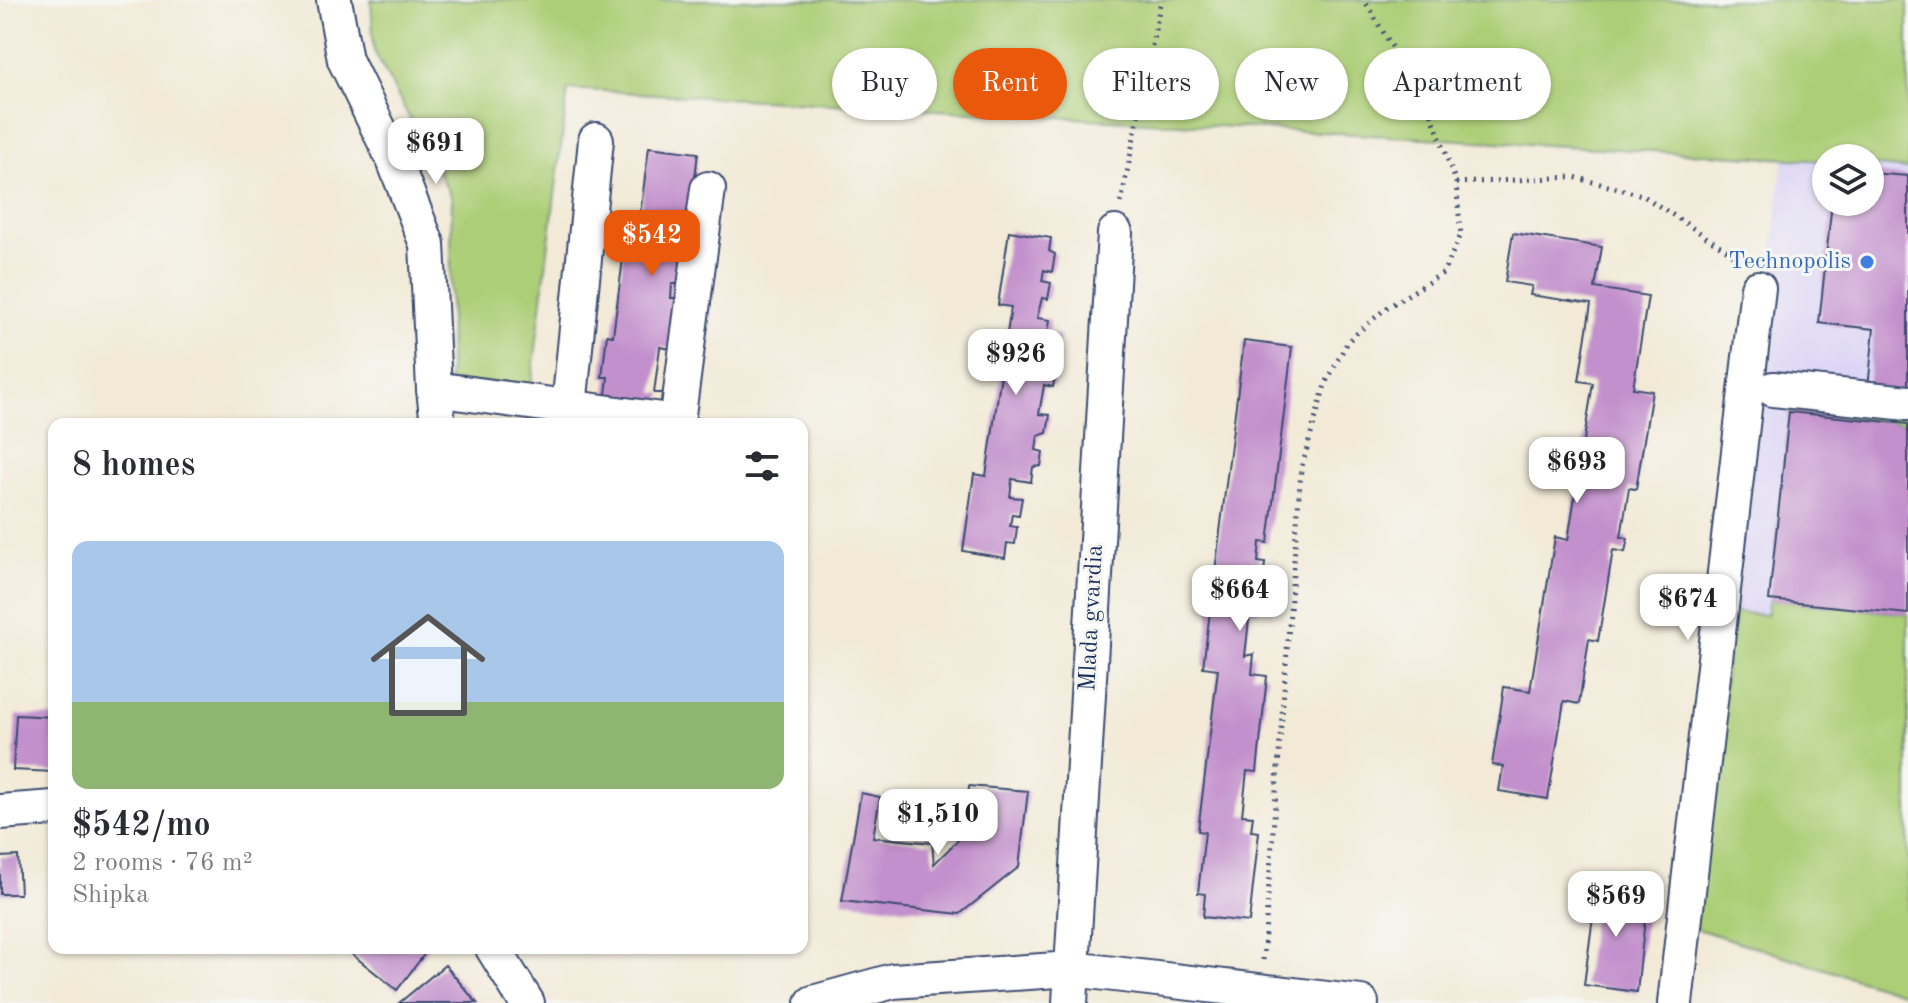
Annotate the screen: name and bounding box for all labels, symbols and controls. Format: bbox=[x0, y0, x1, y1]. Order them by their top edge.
chip: Buy bbox=[832, 48, 937, 120]
chip: Rent bbox=[953, 48, 1067, 120]
chip: Filters bbox=[1083, 48, 1219, 120]
chip: New bbox=[1235, 48, 1348, 120]
chip: Apartment bbox=[1364, 48, 1551, 120]
pin: $691 bbox=[389, 118, 483, 186]
text: $691 bbox=[406, 131, 466, 157]
map controls bbox=[1812, 144, 1884, 216]
button: layers bbox=[1812, 144, 1884, 216]
pin: $542 bbox=[605, 210, 699, 278]
text: $542 bbox=[622, 223, 682, 249]
place label: Technopolis bbox=[1728, 250, 1851, 274]
marker: Technopolis bbox=[1858, 253, 1876, 271]
pin: $926 bbox=[969, 329, 1063, 397]
text: $926 bbox=[986, 342, 1046, 368]
pin: $693 bbox=[1530, 437, 1624, 505]
icon: filters bbox=[740, 444, 784, 488]
text: 8 homes bbox=[72, 449, 195, 483]
text: $693 bbox=[1547, 450, 1607, 476]
street label: Mlada gvardia bbox=[1076, 544, 1108, 692]
pin: $664 bbox=[1193, 565, 1287, 633]
pin: $674 bbox=[1641, 574, 1735, 642]
text: $664 bbox=[1210, 578, 1270, 604]
text: $674 bbox=[1658, 587, 1718, 613]
icon: home bbox=[356, 593, 500, 737]
pin: $1,510 bbox=[873, 789, 1003, 857]
text: $1,510 bbox=[897, 802, 979, 828]
text: $542/mo bbox=[72, 809, 211, 843]
text: 2 rooms · 76 m² bbox=[72, 850, 253, 876]
pin: $569 bbox=[1569, 871, 1663, 939]
text: Shipka bbox=[72, 882, 149, 908]
text: $569 bbox=[1586, 884, 1646, 910]

